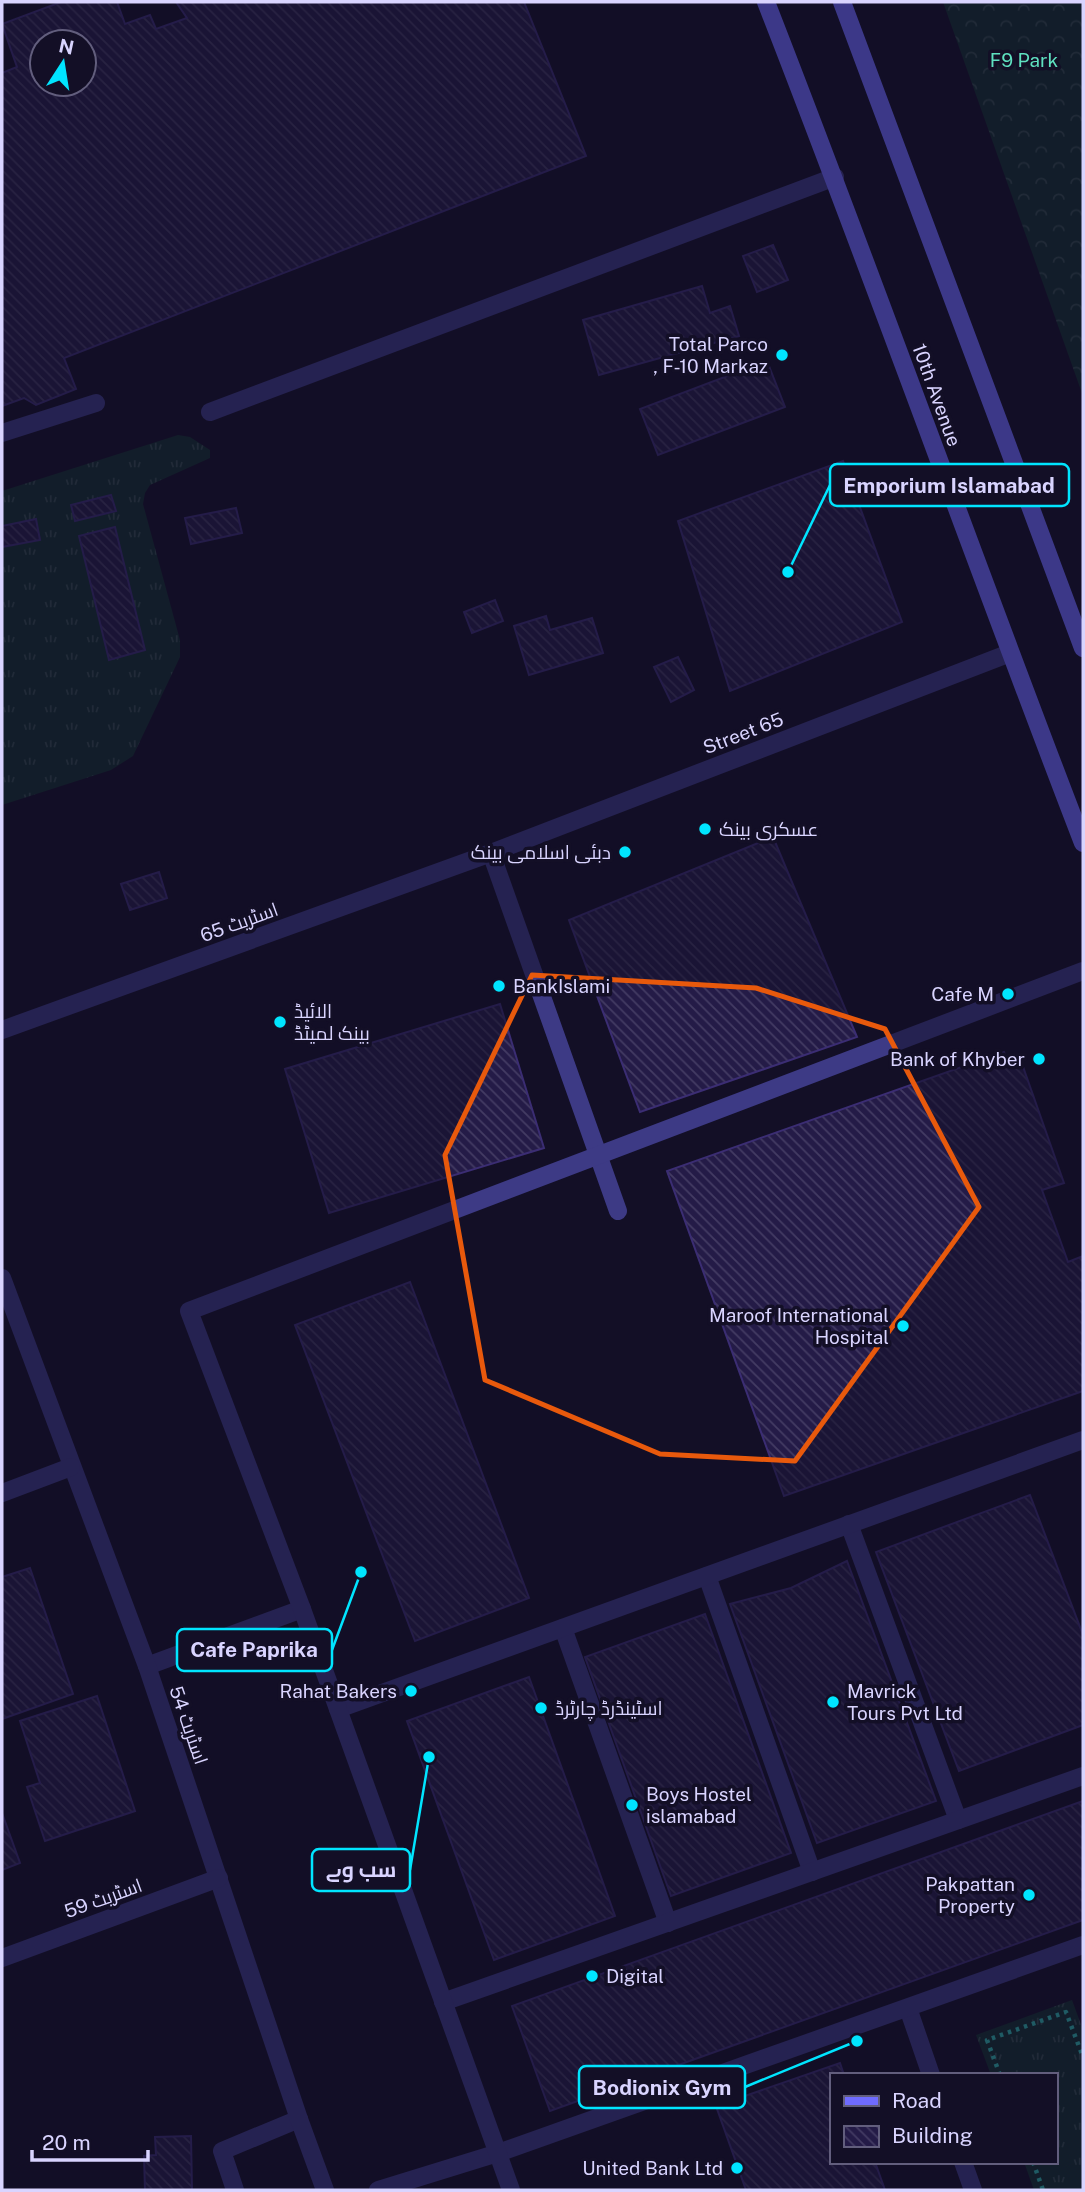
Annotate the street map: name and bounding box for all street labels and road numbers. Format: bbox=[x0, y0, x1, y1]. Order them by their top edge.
street label: 10th Avenue bbox=[908, 341, 966, 449]
street label: Street 65 bbox=[700, 708, 786, 758]
street label: اسٹریٹ 65 bbox=[197, 898, 281, 947]
street label: اسٹریٹ 54 bbox=[164, 1683, 213, 1767]
street label: اسٹریٹ 59 bbox=[61, 1874, 145, 1923]

